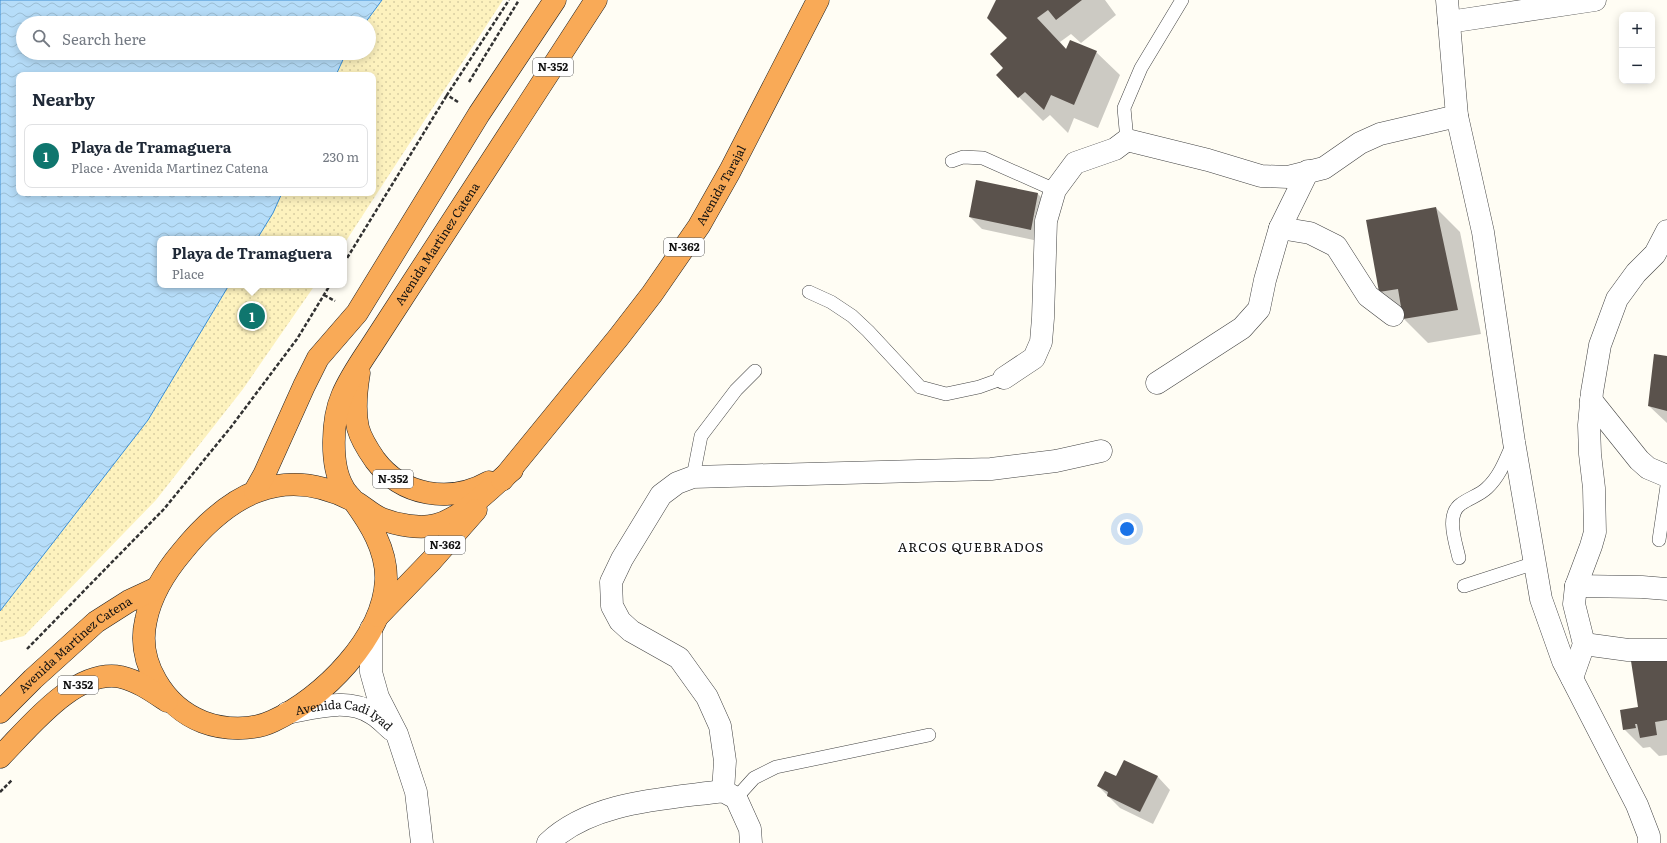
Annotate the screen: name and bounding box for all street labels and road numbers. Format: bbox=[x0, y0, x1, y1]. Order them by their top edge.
road number: N-352 bbox=[533, 58, 573, 76]
street label: Avenida Tarajal bbox=[691, 142, 750, 228]
street label: Avenida Martinez Catena bbox=[390, 178, 484, 309]
road number: N-362 bbox=[664, 238, 704, 256]
road number: N-352 bbox=[373, 470, 413, 488]
road number: N-362 bbox=[425, 536, 465, 554]
street label: Avenida Martinez Catena bbox=[14, 591, 135, 697]
road number: N-352 bbox=[58, 676, 98, 694]
street label: Avenida Cadi Iyad bbox=[293, 695, 398, 735]

